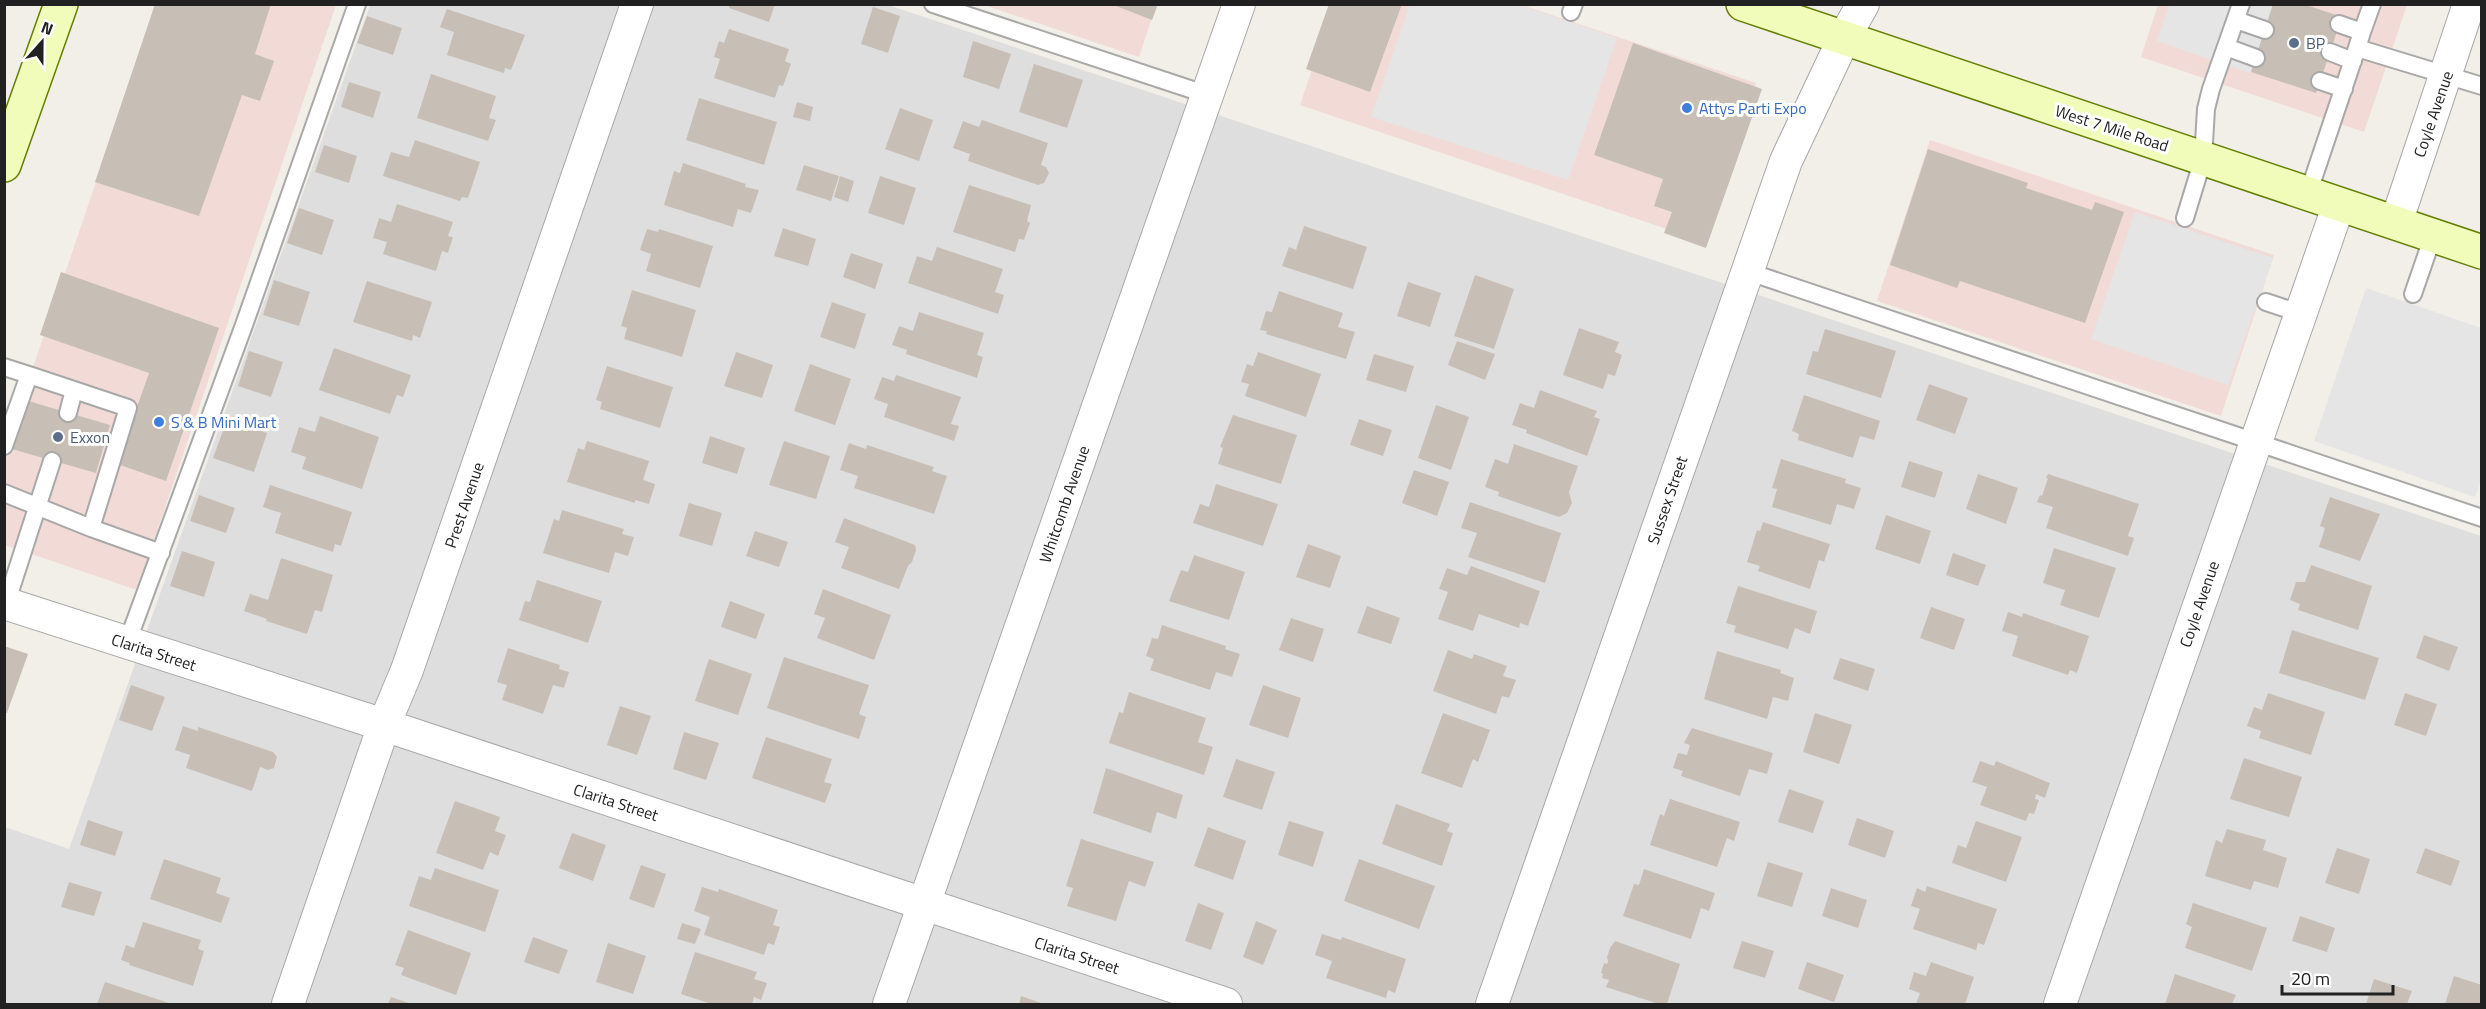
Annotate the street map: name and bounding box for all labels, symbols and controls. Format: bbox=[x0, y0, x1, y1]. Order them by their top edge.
north arrow bbox=[12, 12, 72, 72]
text: N bbox=[38, 15, 57, 41]
place label: BP bbox=[2306, 31, 2325, 55]
marker: BP bbox=[2287, 36, 2301, 50]
street label: Coyle Avenue bbox=[2407, 68, 2459, 160]
place label: Attys Parti Expo bbox=[1699, 96, 1807, 120]
street label: West 7 Mile Road bbox=[2052, 98, 2172, 158]
marker: Attys Parti Expo bbox=[1680, 101, 1694, 115]
place label: S & B Mini Mart bbox=[171, 410, 277, 434]
marker: S & B Mini Mart bbox=[152, 415, 166, 429]
place label: Exxon bbox=[70, 425, 110, 449]
marker: Exxon bbox=[51, 430, 65, 444]
street label: Whitcomb Avenue bbox=[1033, 442, 1095, 566]
street label: Sussex Street bbox=[1641, 452, 1693, 547]
street label: Prest Avenue bbox=[438, 459, 490, 551]
street label: Coyle Avenue bbox=[2173, 558, 2225, 650]
street label: Clarita Street bbox=[109, 627, 200, 677]
street label: Clarita Street bbox=[571, 777, 662, 827]
street label: Clarita Street bbox=[1032, 930, 1123, 980]
scale bar bbox=[2282, 958, 2393, 996]
text: 20 m bbox=[2291, 965, 2330, 992]

